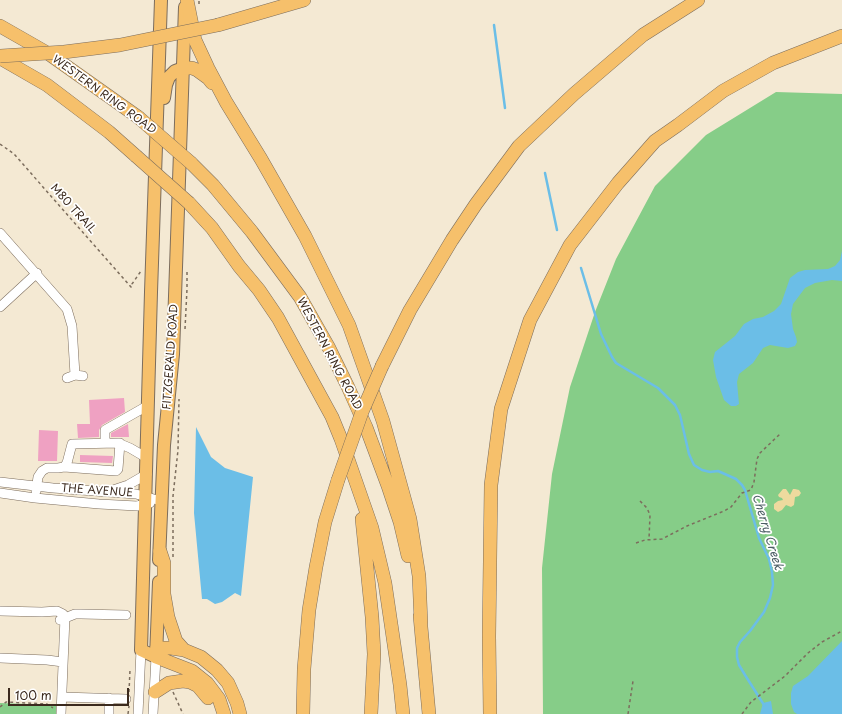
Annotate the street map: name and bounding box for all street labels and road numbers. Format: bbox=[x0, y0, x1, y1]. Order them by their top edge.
street label: WESTERN RING ROAD bbox=[49, 53, 159, 137]
street label: M80 TRAIL bbox=[47, 182, 99, 236]
street label: WESTERN RING ROAD bbox=[294, 296, 364, 412]
street label: FITZGERALD ROAD bbox=[161, 304, 181, 410]
street label: THE AVENUE bbox=[60, 482, 134, 500]

